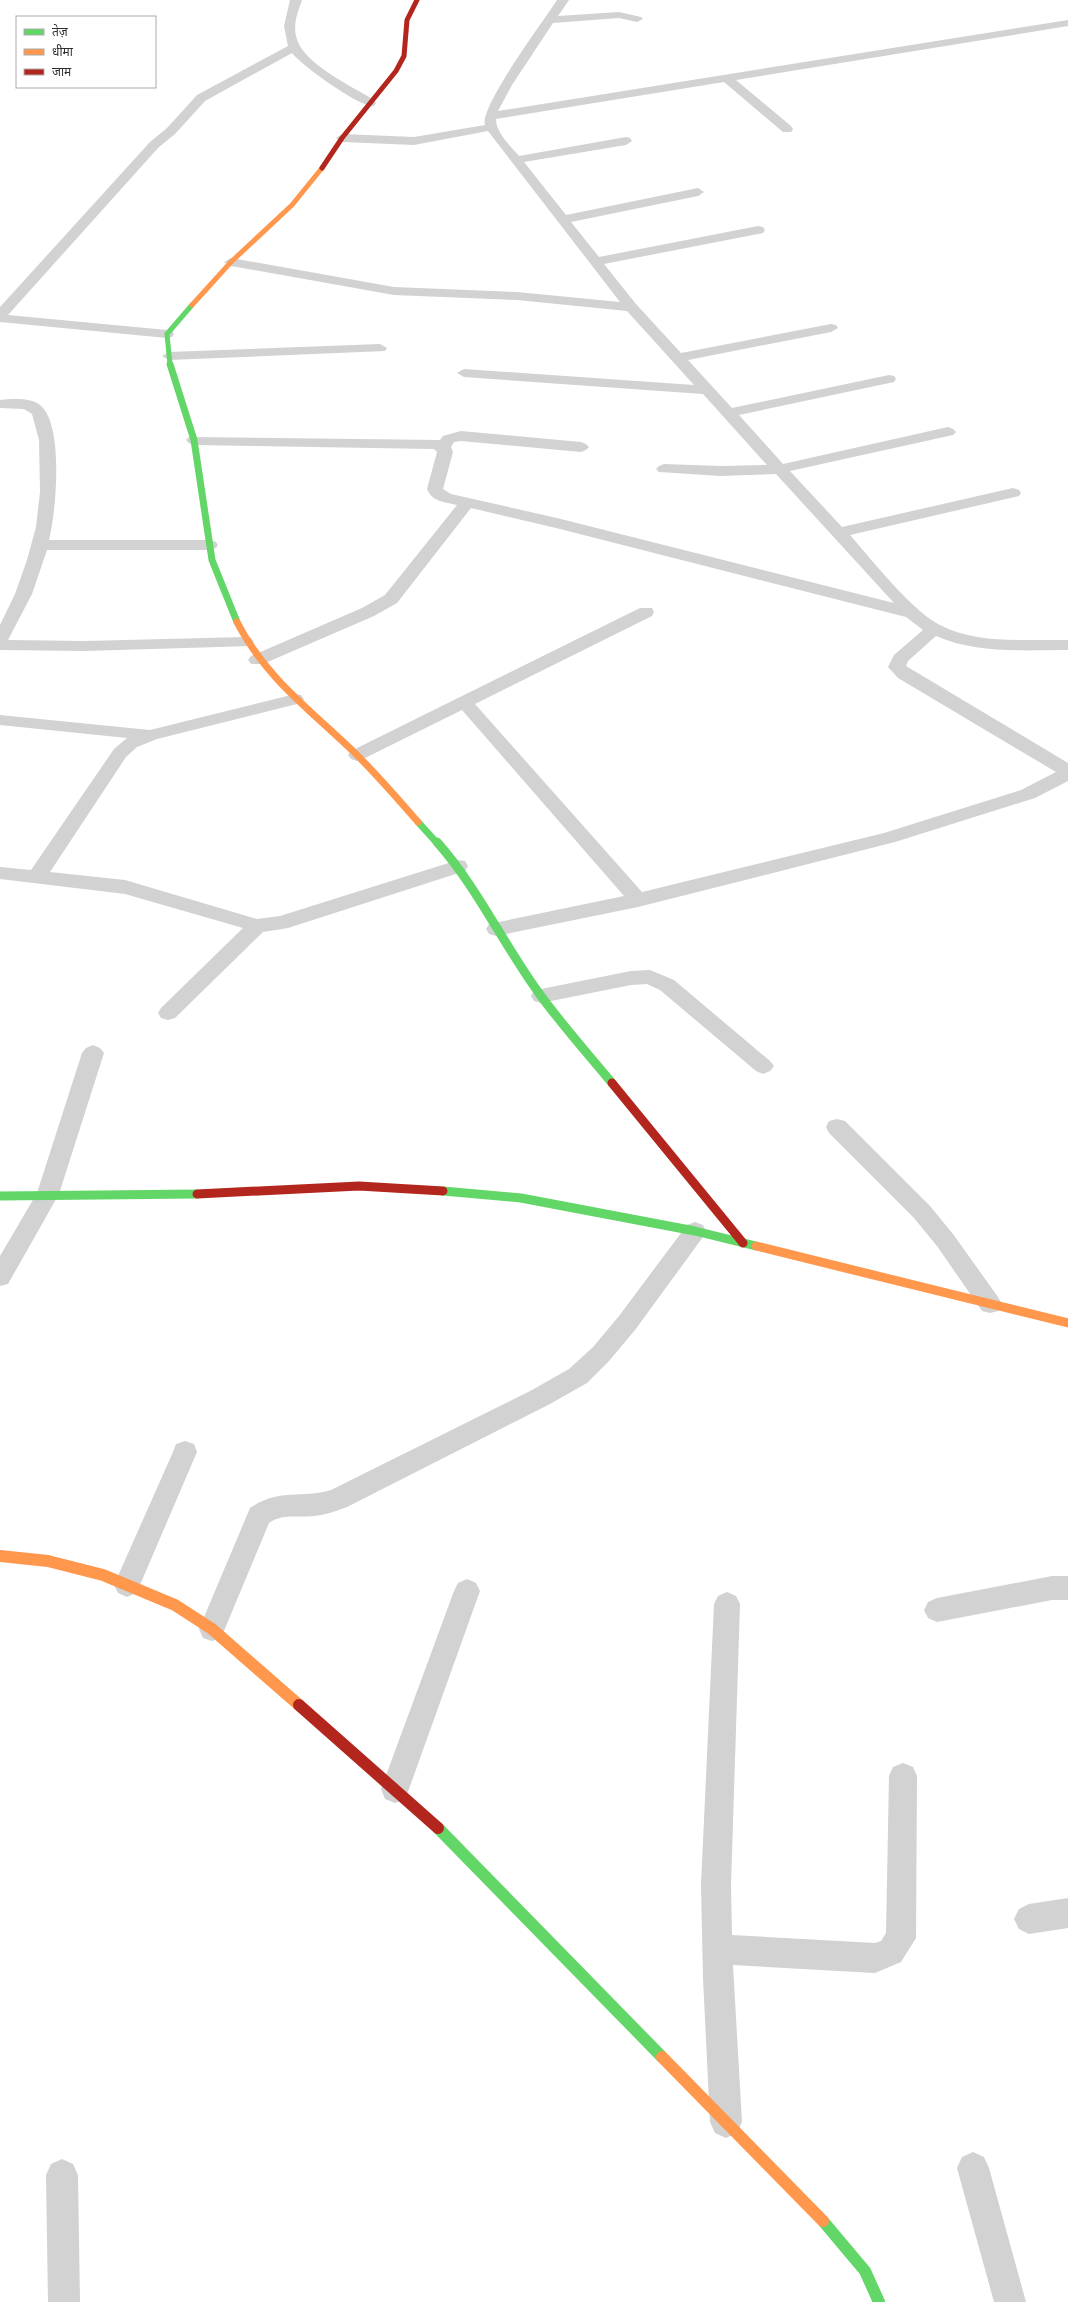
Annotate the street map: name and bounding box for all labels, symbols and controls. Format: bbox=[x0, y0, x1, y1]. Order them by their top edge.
legend bbox=[16, 16, 156, 88]
text: तेज़ bbox=[52, 24, 69, 40]
text: धीमा bbox=[52, 44, 74, 60]
text: जाम bbox=[52, 65, 72, 80]

